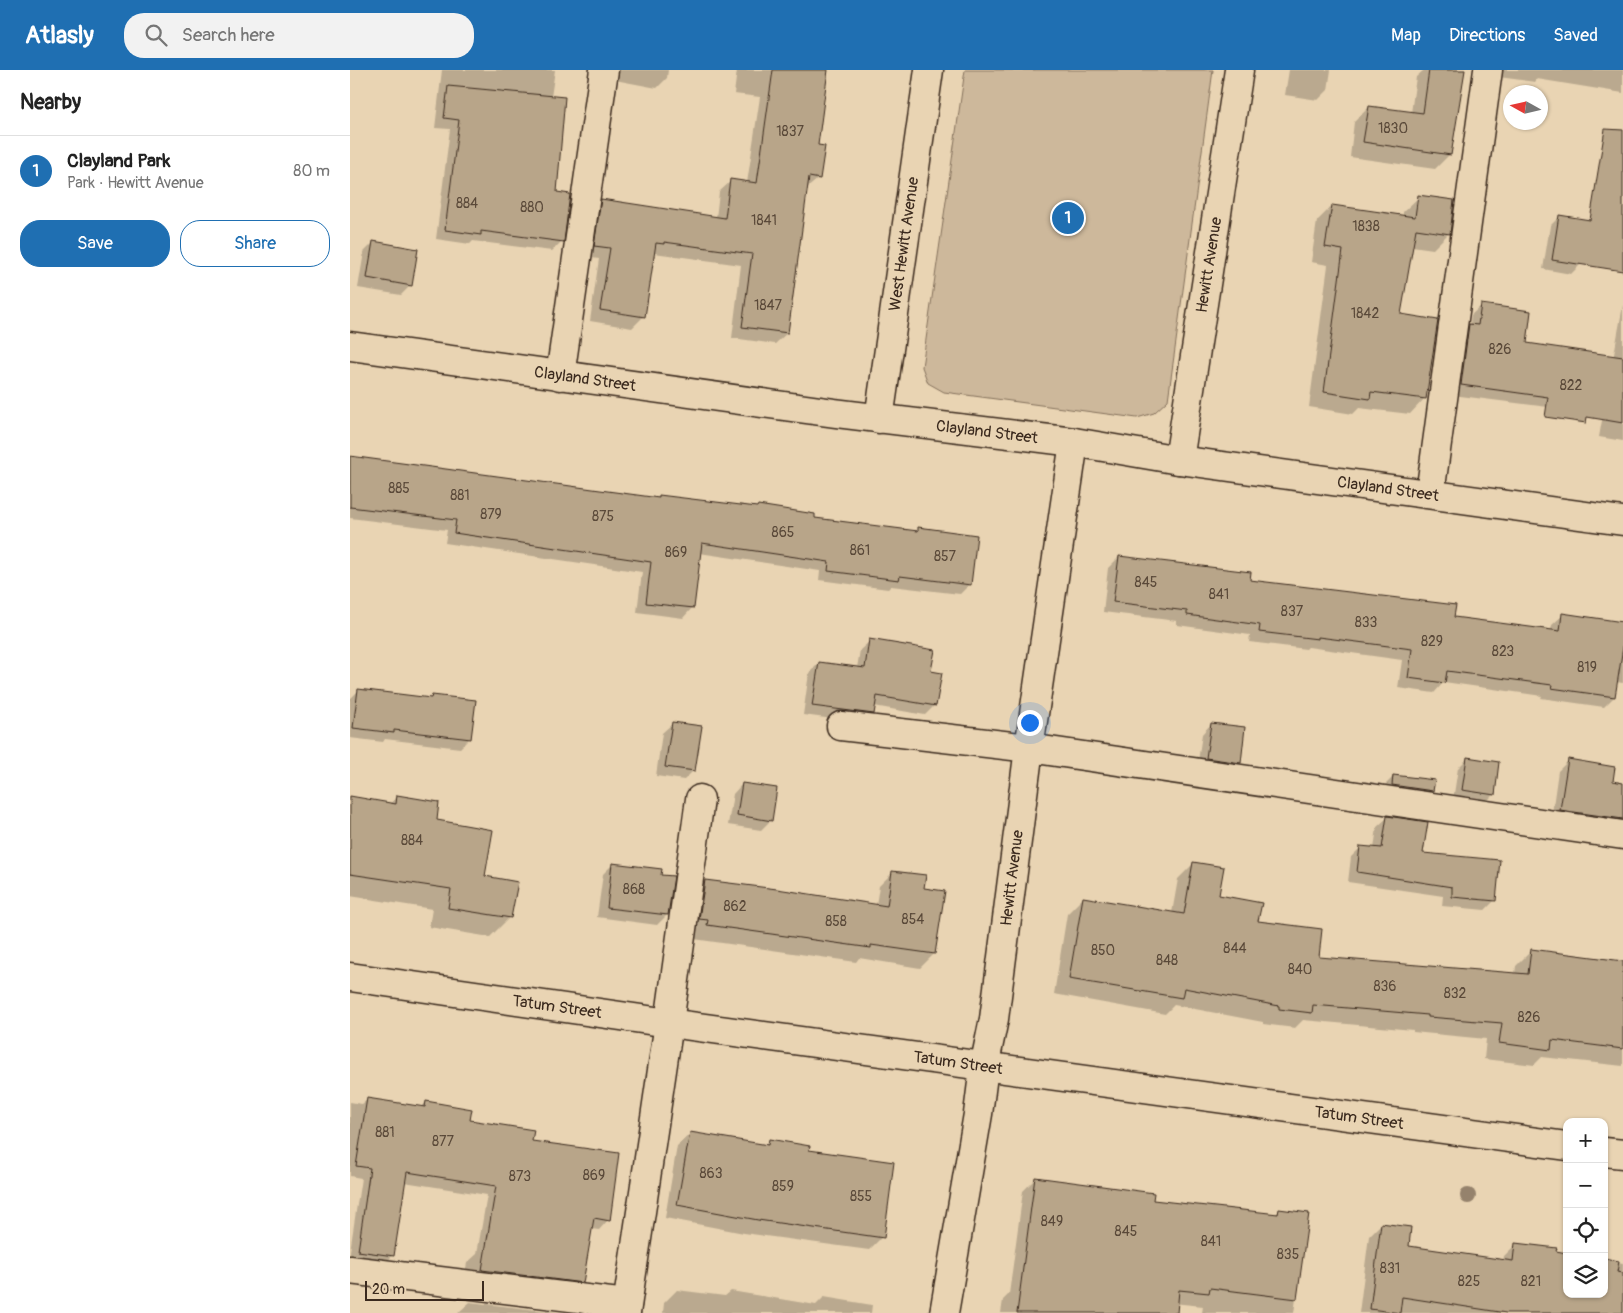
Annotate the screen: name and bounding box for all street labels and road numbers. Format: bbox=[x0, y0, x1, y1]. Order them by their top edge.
street label: West Hewitt Avenue bbox=[885, 176, 923, 312]
street label: Hewitt Avenue bbox=[1192, 216, 1226, 314]
street label: Clayland Street bbox=[533, 362, 638, 396]
street label: Clayland Street bbox=[935, 416, 1040, 448]
street label: Clayland Street bbox=[1336, 472, 1441, 506]
street label: Hewitt Avenue bbox=[996, 829, 1028, 927]
street label: Tatum Street bbox=[511, 991, 603, 1023]
street label: Tatum Street bbox=[912, 1047, 1004, 1079]
street label: Tatum Street bbox=[1313, 1102, 1405, 1134]

